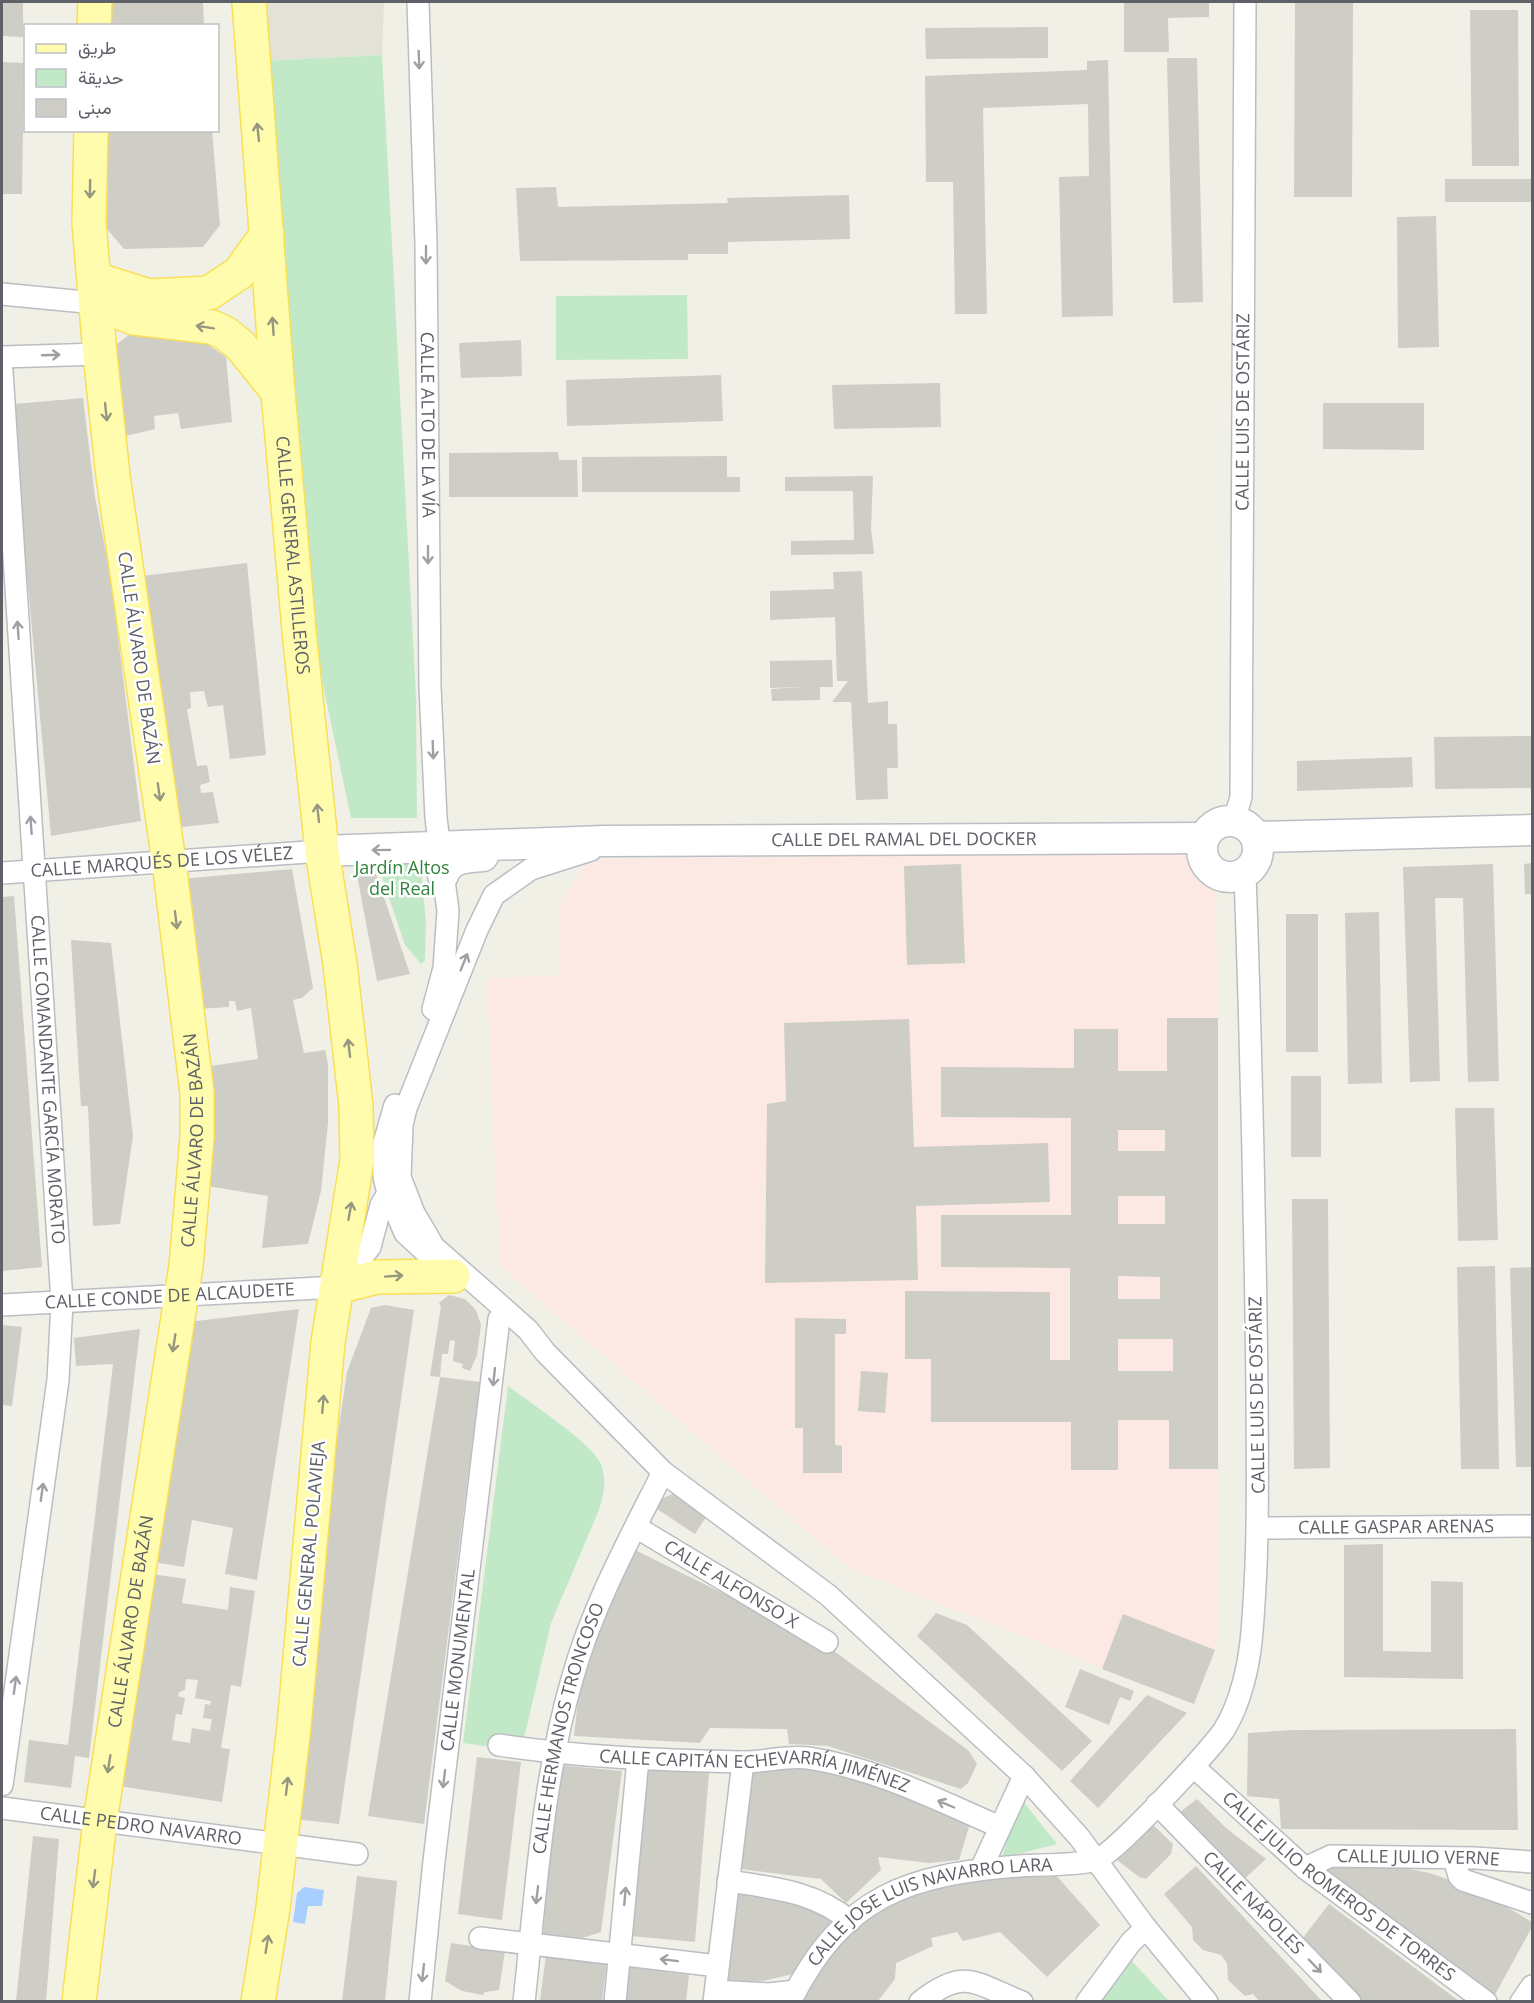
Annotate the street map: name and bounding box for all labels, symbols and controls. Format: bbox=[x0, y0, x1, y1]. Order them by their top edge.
legend bbox=[24, 24, 219, 132]
text: طريق bbox=[78, 35, 116, 59]
one-way arrow bbox=[413, 49, 425, 69]
text: حديقة bbox=[78, 65, 124, 89]
text: مبنى bbox=[78, 95, 112, 119]
one-way arrow bbox=[252, 122, 263, 142]
one-way arrow bbox=[84, 178, 96, 198]
one-way arrow bbox=[420, 244, 432, 264]
street label: CALLE LUIS DE OSTÁRIZ bbox=[1229, 313, 1254, 511]
one-way arrow bbox=[268, 317, 279, 337]
one-way arrow bbox=[196, 321, 216, 332]
street label: CALLE ALTO DE LA VÍA bbox=[416, 332, 441, 519]
one-way arrow bbox=[40, 350, 60, 361]
one-way arrow bbox=[101, 402, 112, 421]
street label: CALLE GENERAL ASTILLEROS bbox=[271, 435, 316, 676]
one-way arrow bbox=[422, 544, 434, 564]
street label: CALLE ÁLVARO DE BAZÁN bbox=[113, 550, 167, 766]
one-way arrow bbox=[13, 621, 24, 641]
one-way arrow bbox=[428, 739, 439, 759]
one-way arrow bbox=[153, 782, 164, 802]
one-way arrow bbox=[313, 804, 324, 823]
one-way arrow bbox=[25, 815, 36, 835]
street label: CALLE DEL RAMAL DEL DOCKER bbox=[771, 826, 1037, 851]
street label: CALLE MARQUÉS DE LOS VÉLEZ bbox=[30, 840, 294, 882]
one-way arrow bbox=[372, 844, 392, 855]
park label: Jardín Altos del Real bbox=[352, 855, 450, 900]
one-way arrow bbox=[171, 910, 182, 930]
street label: CALLE COMANDANTE GARCÍA MORATO bbox=[26, 914, 71, 1245]
one-way arrow bbox=[459, 954, 470, 972]
street label: CALLE ÁLVARO DE BAZÁN bbox=[175, 1032, 208, 1248]
one-way arrow bbox=[344, 1039, 355, 1058]
one-way arrow bbox=[345, 1201, 356, 1221]
one-way arrow bbox=[383, 1270, 403, 1281]
street label: CALLE CONDE DE ALCAUDETE bbox=[44, 1276, 295, 1314]
street label: CALLE LUIS DE OSTÁRIZ bbox=[1242, 1296, 1270, 1494]
one-way arrow bbox=[168, 1333, 179, 1353]
one-way arrow bbox=[488, 1367, 499, 1387]
one-way arrow bbox=[317, 1394, 328, 1414]
street label: CALLE GENERAL POLAVIEJA bbox=[286, 1439, 330, 1668]
one-way arrow bbox=[37, 1483, 48, 1503]
street label: CALLE ÁLVARO DE BAZÁN bbox=[102, 1513, 158, 1730]
street label: CALLE GASPAR ARENAS bbox=[1298, 1513, 1494, 1539]
street label: CALLE ALFONSO X bbox=[660, 1534, 804, 1633]
street label: CALLE MONUMENTAL bbox=[434, 1567, 480, 1753]
street label: CALLE HERMANOS TRONCOSO bbox=[526, 1599, 609, 1855]
one-way arrow bbox=[10, 1676, 21, 1696]
street label: CALLE CAPITÁN ECHEVARRÍA JIMÉNEZ bbox=[598, 1743, 914, 1798]
one-way arrow bbox=[103, 1754, 114, 1774]
one-way arrow bbox=[438, 1769, 449, 1789]
one-way arrow bbox=[282, 1777, 293, 1796]
street label: CALLE JULIO ROMEROS DE TORRES bbox=[1218, 1786, 1461, 1986]
one-way arrow bbox=[938, 1798, 956, 1809]
street label: CALLE PEDRO NAVARRO bbox=[39, 1800, 243, 1850]
street label: CALLE JULIO VERNE bbox=[1337, 1843, 1501, 1871]
street label: CALLE NÁPOLES bbox=[1198, 1845, 1310, 1959]
street label: CALLE JOSE LUIS NAVARRO LARA bbox=[801, 1852, 1054, 1971]
one-way arrow bbox=[88, 1869, 99, 1888]
one-way arrow bbox=[531, 1884, 542, 1904]
one-way arrow bbox=[620, 1887, 631, 1907]
one-way arrow bbox=[262, 1934, 273, 1954]
one-way arrow bbox=[660, 1955, 679, 1966]
one-way arrow bbox=[1308, 1958, 1323, 1973]
one-way arrow bbox=[417, 1963, 428, 1983]

